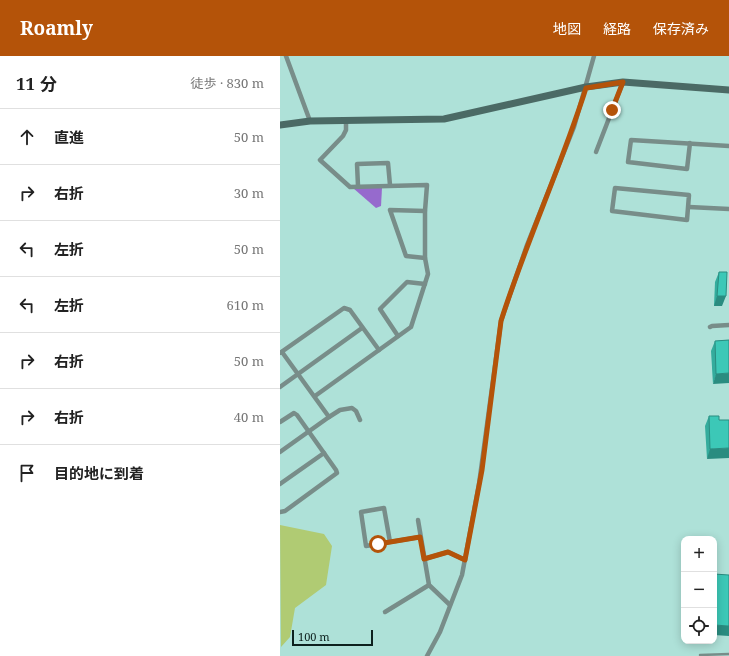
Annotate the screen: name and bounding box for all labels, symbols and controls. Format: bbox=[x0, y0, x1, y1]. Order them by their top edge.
text: Roamly bbox=[20, 15, 93, 41]
text: 地図 bbox=[553, 19, 581, 38]
text: 経路 bbox=[603, 19, 631, 38]
text: 保存済み bbox=[653, 19, 709, 38]
text: 11 分 bbox=[16, 72, 57, 95]
text: 徒歩 · 830 m bbox=[191, 74, 264, 92]
route end bbox=[603, 101, 621, 119]
icon: ahead bbox=[16, 126, 38, 148]
text: 直進 bbox=[54, 127, 84, 147]
text: 50 m bbox=[234, 128, 264, 146]
icon: right bbox=[16, 182, 38, 204]
text: 右折 bbox=[54, 183, 84, 203]
text: 30 m bbox=[234, 184, 264, 202]
icon: left bbox=[16, 238, 38, 260]
text: 左折 bbox=[54, 239, 84, 259]
text: 50 m bbox=[234, 240, 264, 258]
icon: left bbox=[16, 294, 38, 316]
text: 左折 bbox=[54, 295, 84, 315]
text: 610 m bbox=[227, 296, 264, 314]
icon: right bbox=[16, 350, 38, 372]
text: 右折 bbox=[54, 351, 84, 371]
text: 50 m bbox=[234, 352, 264, 370]
icon: right bbox=[16, 406, 38, 428]
text: 右折 bbox=[54, 407, 84, 427]
text: 40 m bbox=[234, 408, 264, 426]
icon: arrive bbox=[16, 462, 38, 484]
text: 目的地に到着 bbox=[54, 463, 144, 483]
route start bbox=[369, 535, 387, 553]
map controls bbox=[681, 536, 717, 644]
button: + bbox=[681, 536, 717, 572]
button: − bbox=[681, 572, 717, 608]
button: locate bbox=[681, 608, 717, 644]
scale bar bbox=[292, 628, 373, 647]
text: 100 m bbox=[298, 629, 330, 644]

